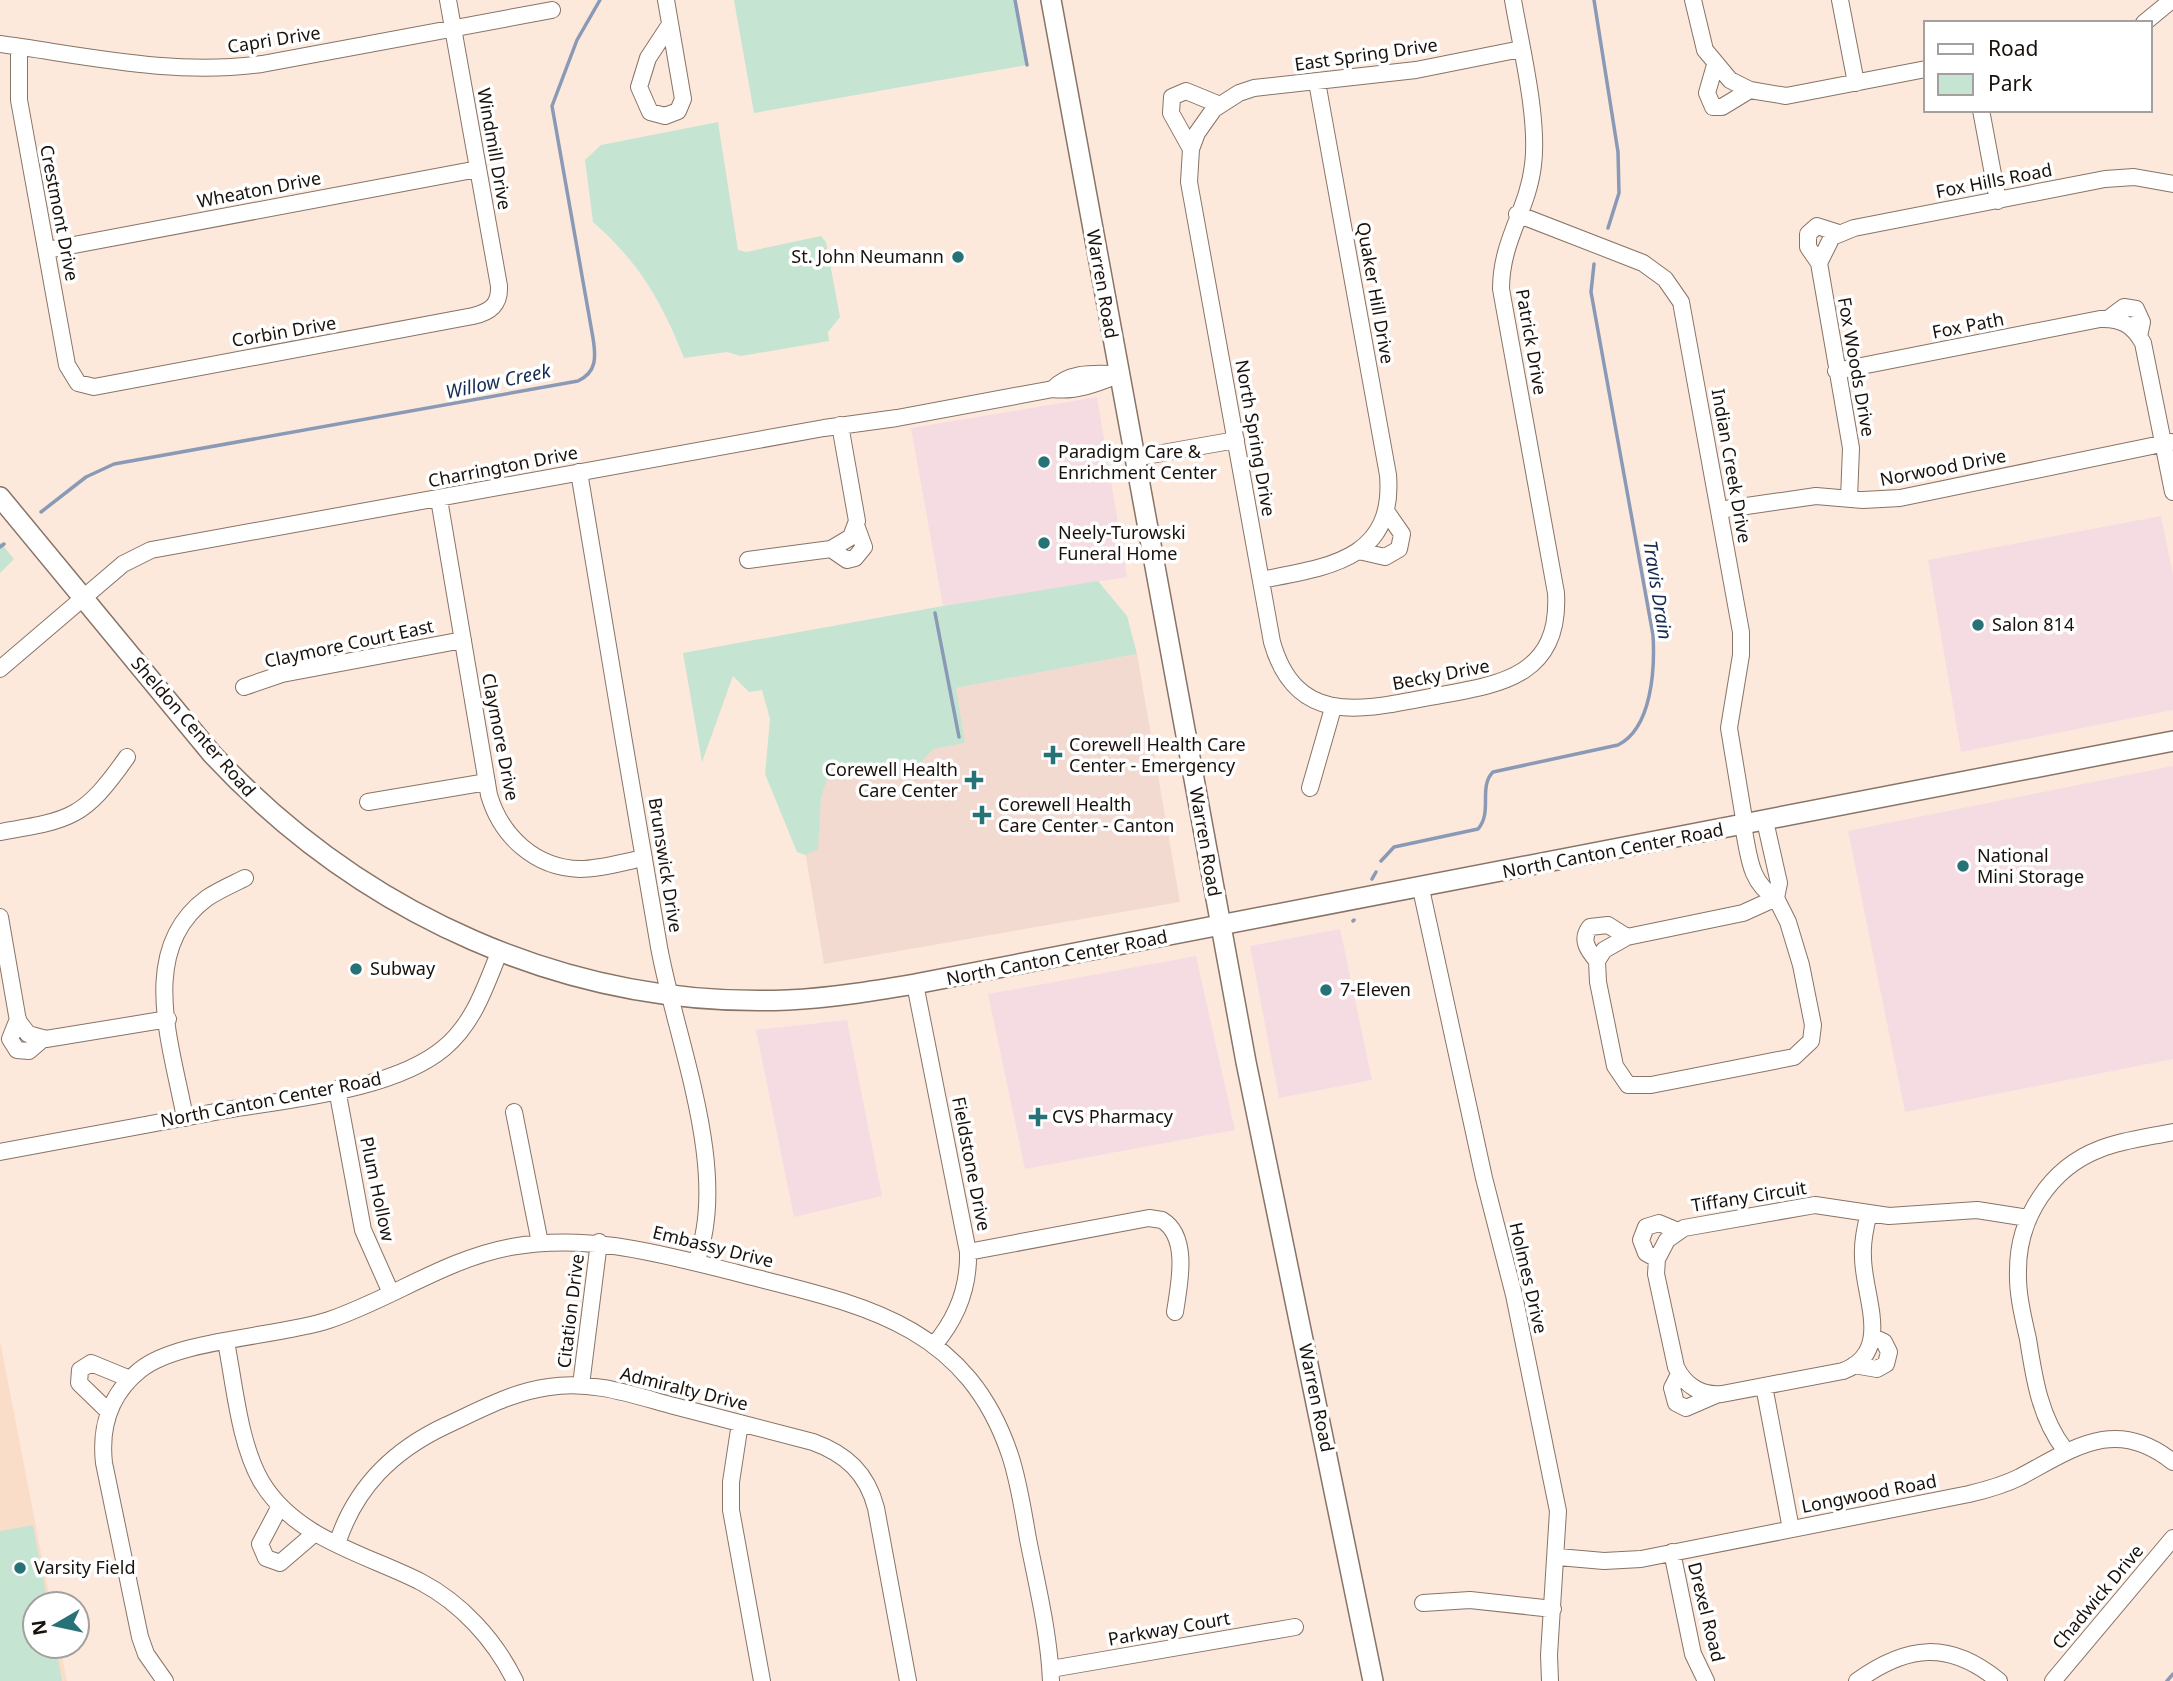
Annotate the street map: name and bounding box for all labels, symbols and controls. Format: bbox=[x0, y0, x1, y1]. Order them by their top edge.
street label: Capri Drive bbox=[226, 20, 322, 58]
legend bbox=[1924, 21, 2152, 112]
street label: East Spring Drive bbox=[1293, 32, 1439, 76]
text: Road bbox=[1988, 34, 2038, 62]
text: Park bbox=[1988, 69, 2033, 97]
street label: Windmill Drive bbox=[472, 86, 518, 212]
street label: Crestmont Drive bbox=[35, 143, 85, 283]
street label: Fox Hills Road bbox=[1934, 157, 2054, 203]
street label: Wheaton Drive bbox=[195, 165, 323, 213]
street label: Quaker Hill Drive bbox=[1352, 220, 1400, 366]
street label: Warren Road bbox=[1082, 227, 1124, 340]
place label: St. John Neumann bbox=[791, 244, 944, 268]
marker: St. John Neumann bbox=[950, 249, 966, 265]
street label: Patrick Drive bbox=[1511, 287, 1553, 397]
street label: Fox Woods Drive bbox=[1833, 295, 1881, 438]
street label: Fox Path bbox=[1930, 306, 2006, 344]
street label: Corbin Drive bbox=[230, 310, 338, 352]
water label: Willow Creek bbox=[443, 357, 553, 405]
street label: North Spring Drive bbox=[1230, 358, 1282, 518]
street label: Indian Creek Drive bbox=[1707, 387, 1757, 545]
place label: Paradigm Care & Enrichment Center bbox=[1058, 439, 1218, 484]
street label: Charrington Drive bbox=[426, 440, 580, 492]
street label: Norwood Drive bbox=[1878, 443, 2008, 491]
marker: Paradigm Care & Enrichment Center bbox=[1036, 454, 1052, 470]
place label: Neely-Turowski Funeral Home bbox=[1058, 520, 1186, 565]
marker: Neely-Turowski Funeral Home bbox=[1036, 535, 1052, 551]
water label: Travis Drain bbox=[1637, 539, 1679, 641]
place label: Salon 814 bbox=[1992, 612, 2074, 636]
street label: Claymore Court East bbox=[262, 613, 436, 673]
marker: Salon 814 bbox=[1970, 617, 1986, 633]
street label: Sheldon Center Road bbox=[126, 651, 261, 801]
street label: Becky Drive bbox=[1390, 653, 1491, 695]
street label: Claymore Drive bbox=[477, 671, 525, 803]
place label: Corewell Health Care Center - Emergency bbox=[1069, 732, 1246, 777]
marker: Corewell Health Care Center - Emergency bbox=[1043, 745, 1063, 765]
place label: Corewell Health Care Center bbox=[825, 757, 959, 802]
marker: Corewell Health Care Center bbox=[964, 770, 984, 790]
street label: Warren Road bbox=[1185, 785, 1227, 898]
place label: Corewell Health Care Center - Canton bbox=[998, 792, 1174, 837]
street label: Brunswick Drive bbox=[643, 796, 688, 934]
marker: Corewell Health Care Center - Canton bbox=[972, 805, 992, 825]
street label: North Canton Center Road bbox=[1500, 817, 1725, 883]
place label: National Mini Storage bbox=[1977, 843, 2084, 888]
marker: National Mini Storage bbox=[1955, 858, 1971, 874]
street label: North Canton Center Road bbox=[944, 924, 1169, 990]
place label: Subway bbox=[370, 956, 436, 980]
marker: Subway bbox=[348, 961, 364, 977]
place label: 7-Eleven bbox=[1340, 977, 1411, 1001]
marker: 7-Eleven bbox=[1318, 982, 1334, 998]
street label: North Canton Center Road bbox=[158, 1066, 383, 1132]
street label: Fieldstone Drive bbox=[947, 1095, 997, 1233]
place label: CVS Pharmacy bbox=[1052, 1104, 1174, 1128]
marker: CVS Pharmacy bbox=[1030, 1109, 1046, 1125]
street label: Plum Hollow bbox=[355, 1134, 401, 1243]
street label: Tiffany Circuit bbox=[1690, 1175, 1809, 1217]
street label: Embassy Drive bbox=[650, 1219, 776, 1273]
street label: Holmes Drive bbox=[1504, 1220, 1553, 1336]
street label: Citation Drive bbox=[551, 1252, 589, 1369]
street label: Warren Road bbox=[1294, 1341, 1340, 1454]
street label: Admiralty Drive bbox=[618, 1361, 751, 1415]
street label: Longwood Road bbox=[1799, 1468, 1939, 1518]
street label: Chadwick Drive bbox=[2046, 1539, 2148, 1654]
place label: Varsity Field bbox=[34, 1555, 135, 1579]
street label: Drexel Road bbox=[1683, 1559, 1731, 1664]
marker: Varsity Field bbox=[12, 1560, 28, 1576]
north arrow bbox=[21, 1590, 91, 1660]
street label: Parkway Court bbox=[1106, 1605, 1232, 1651]
text: N bbox=[25, 1618, 53, 1637]

